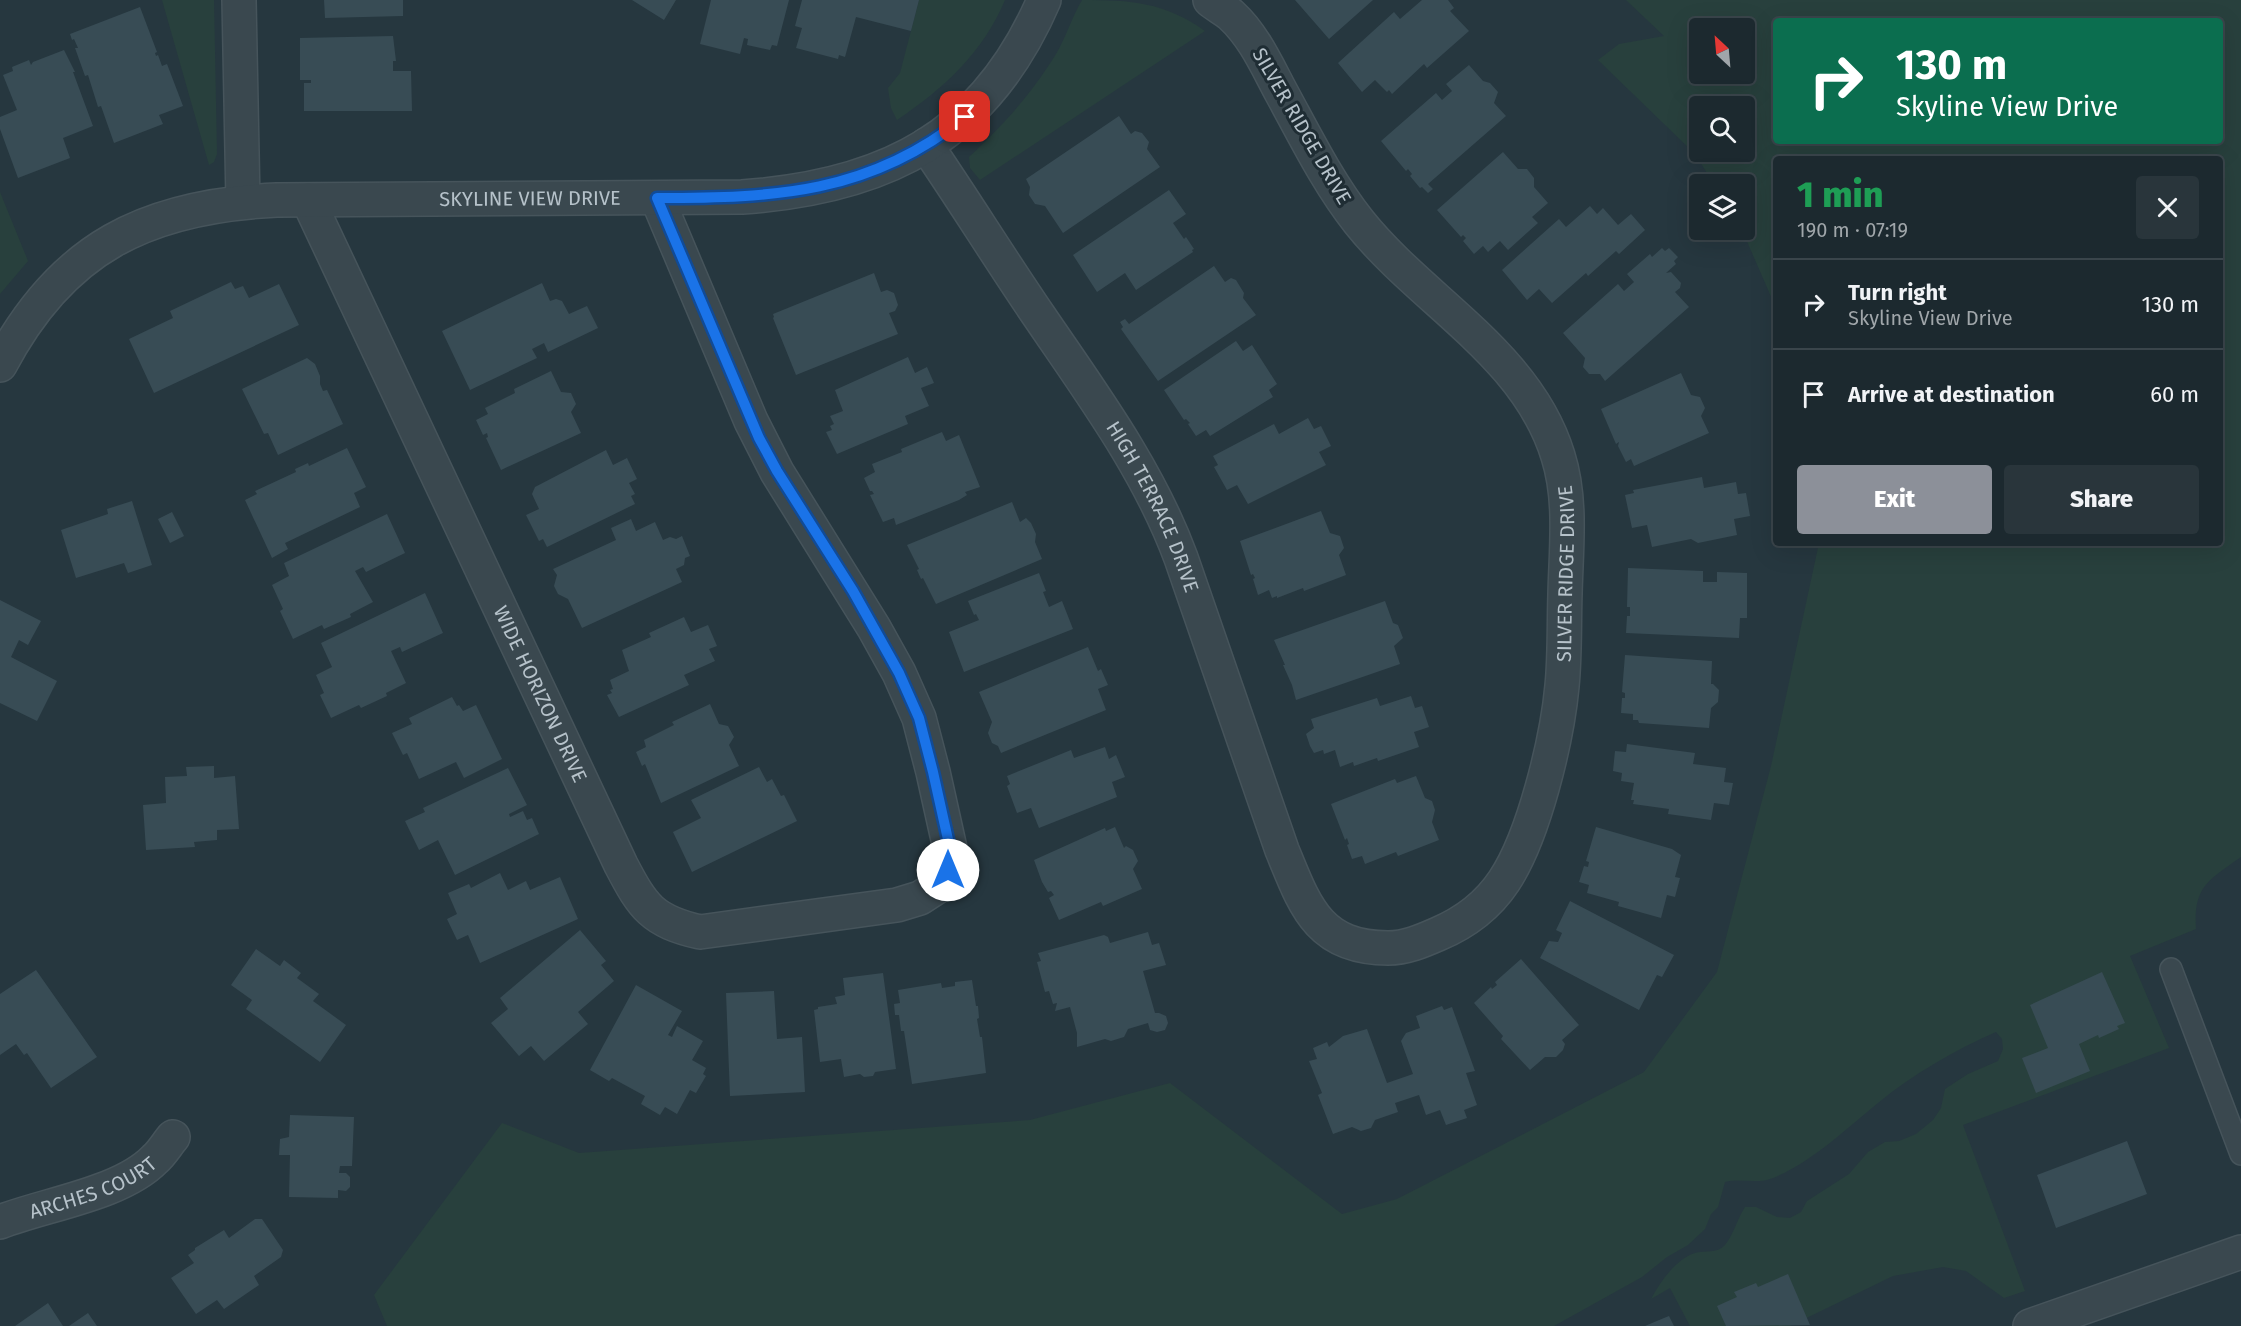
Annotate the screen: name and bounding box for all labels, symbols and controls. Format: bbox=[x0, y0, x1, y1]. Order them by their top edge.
north arrow bbox=[1689, 18, 1755, 84]
map controls bbox=[1689, 18, 1755, 240]
text: 130 m bbox=[1896, 40, 2007, 90]
icon: right bbox=[1797, 42, 1875, 120]
street label: SILVER RIDGE DRIVE bbox=[1247, 44, 1357, 208]
pin bbox=[939, 91, 990, 142]
text: Skyline View Drive bbox=[1896, 91, 2118, 123]
button: search bbox=[1689, 96, 1755, 162]
icon: arrive bbox=[948, 100, 981, 133]
text: 1 min bbox=[1797, 173, 1883, 217]
button: layers bbox=[1689, 174, 1755, 240]
button: close bbox=[2136, 176, 2199, 239]
street label: SKYLINE VIEW DRIVE bbox=[439, 186, 621, 211]
text: 190 m · 07:19 bbox=[1797, 218, 1908, 242]
text: Turn right bbox=[1848, 279, 1947, 306]
icon: right bbox=[1797, 288, 1830, 321]
text: 130 m bbox=[2142, 291, 2199, 318]
text: Skyline View Drive bbox=[1848, 306, 2013, 330]
icon: arrive bbox=[1797, 378, 1830, 411]
text: Arrive at destination bbox=[1848, 381, 2055, 408]
text: 60 m bbox=[2150, 381, 2199, 408]
street label: HIGH TERRACE DRIVE bbox=[1101, 417, 1204, 595]
button: Exit bbox=[1797, 465, 1992, 534]
button: Share bbox=[2004, 465, 2199, 534]
street label: SILVER RIDGE DRIVE bbox=[1552, 484, 1579, 662]
street label: WIDE HORIZON DRIVE bbox=[489, 602, 592, 786]
position arrow bbox=[916, 838, 980, 902]
street label: ARCHES COURT bbox=[27, 1151, 162, 1224]

